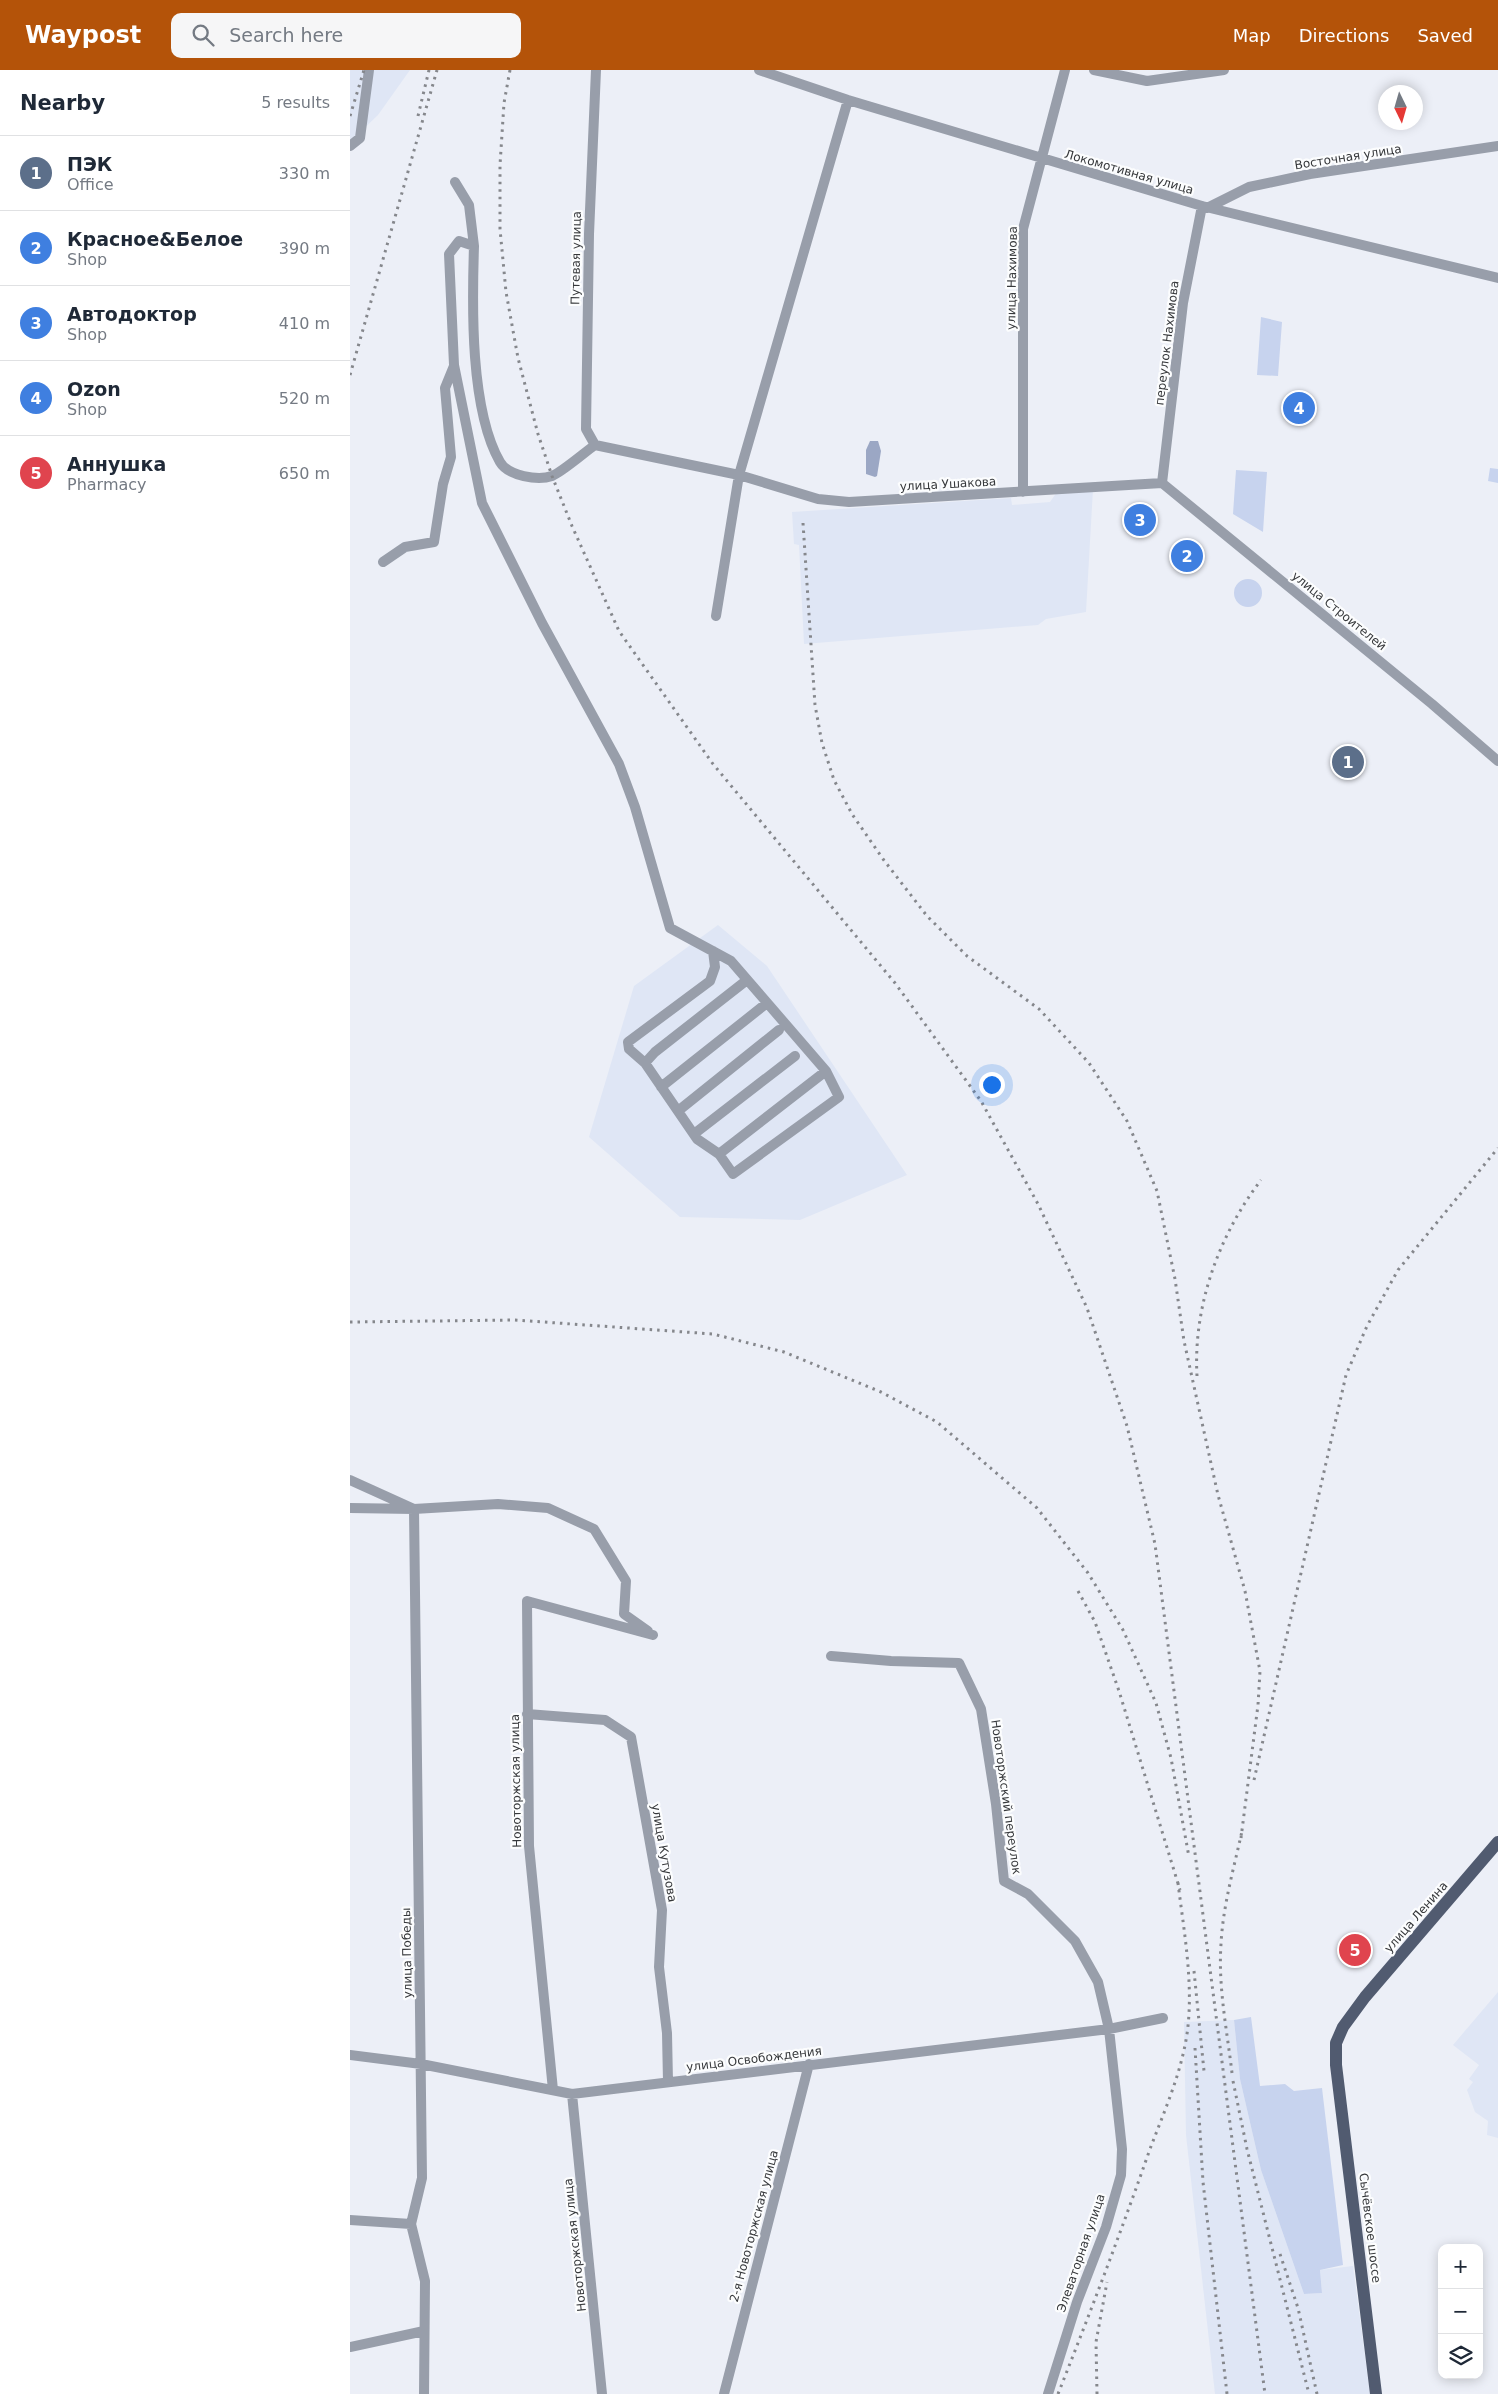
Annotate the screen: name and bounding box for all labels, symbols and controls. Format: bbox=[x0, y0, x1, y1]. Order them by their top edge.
search box bbox=[171, 13, 521, 58]
text: Waypost bbox=[25, 21, 141, 49]
icon: search bbox=[189, 21, 217, 49]
text: Search here bbox=[229, 24, 343, 46]
text: Map bbox=[1233, 25, 1271, 46]
text: Directions bbox=[1299, 25, 1389, 46]
text: Saved bbox=[1417, 25, 1473, 46]
north arrow bbox=[1378, 85, 1423, 130]
text: Nearby bbox=[20, 91, 105, 115]
text: 5 results bbox=[261, 93, 330, 112]
street label: Восточная улица bbox=[1294, 142, 1402, 172]
street label: Локомотивная улица bbox=[1063, 147, 1195, 197]
text: ПЭК bbox=[67, 153, 112, 175]
text: 1 bbox=[30, 164, 42, 183]
text: 330 m bbox=[279, 164, 330, 183]
text: Office bbox=[67, 175, 114, 194]
street label: Путевая улица bbox=[568, 211, 584, 305]
street label: улица Нахимова bbox=[1004, 226, 1020, 330]
text: Красное&Белое bbox=[67, 228, 243, 250]
text: 2 bbox=[30, 239, 42, 258]
text: 390 m bbox=[279, 239, 330, 258]
text: Shop bbox=[67, 250, 107, 269]
street label: переулок Нахимова bbox=[1152, 280, 1182, 406]
text: Автодоктор bbox=[67, 303, 197, 325]
text: 3 bbox=[30, 314, 42, 333]
text: 410 m bbox=[279, 314, 330, 333]
text: Shop bbox=[67, 325, 107, 344]
text: Ozon bbox=[67, 378, 121, 400]
text: 4 bbox=[30, 389, 42, 408]
text: 520 m bbox=[279, 389, 330, 408]
pin: 4 bbox=[1283, 389, 1315, 427]
text: Shop bbox=[67, 400, 107, 419]
text: Аннушка bbox=[67, 453, 166, 475]
text: 5 bbox=[30, 464, 42, 483]
text: 650 m bbox=[279, 464, 330, 483]
street label: улица Ушакова bbox=[899, 474, 997, 494]
text: Pharmacy bbox=[67, 475, 147, 494]
pin: 3 bbox=[1124, 501, 1156, 539]
pin: 2 bbox=[1171, 537, 1203, 575]
street label: улица Строителей bbox=[1289, 569, 1389, 653]
pin: 1 bbox=[1332, 743, 1364, 781]
your location bbox=[979, 1072, 1005, 1098]
street label: Новоторжская улица bbox=[508, 1714, 524, 1848]
street label: Новоторжский переулок bbox=[988, 1719, 1024, 1875]
street label: улица Кутузова bbox=[648, 1803, 680, 1903]
street label: улица Ленина bbox=[1381, 1879, 1451, 1955]
street label: улица Победы bbox=[399, 1907, 415, 1999]
pin: 5 bbox=[1339, 1931, 1371, 1969]
street label: улица Освобождения bbox=[685, 2044, 823, 2074]
street label: 2-я Новоторжская улица bbox=[727, 2148, 781, 2304]
street label: Сычёвское шоссе bbox=[1356, 2172, 1384, 2284]
street label: Новоторжская улица bbox=[561, 2178, 589, 2312]
street label: Элеваторная улица bbox=[1054, 2192, 1108, 2314]
map controls bbox=[1438, 2244, 1483, 2379]
button: + bbox=[1438, 2244, 1483, 2289]
button: − bbox=[1438, 2289, 1483, 2334]
button: layers bbox=[1438, 2334, 1483, 2379]

